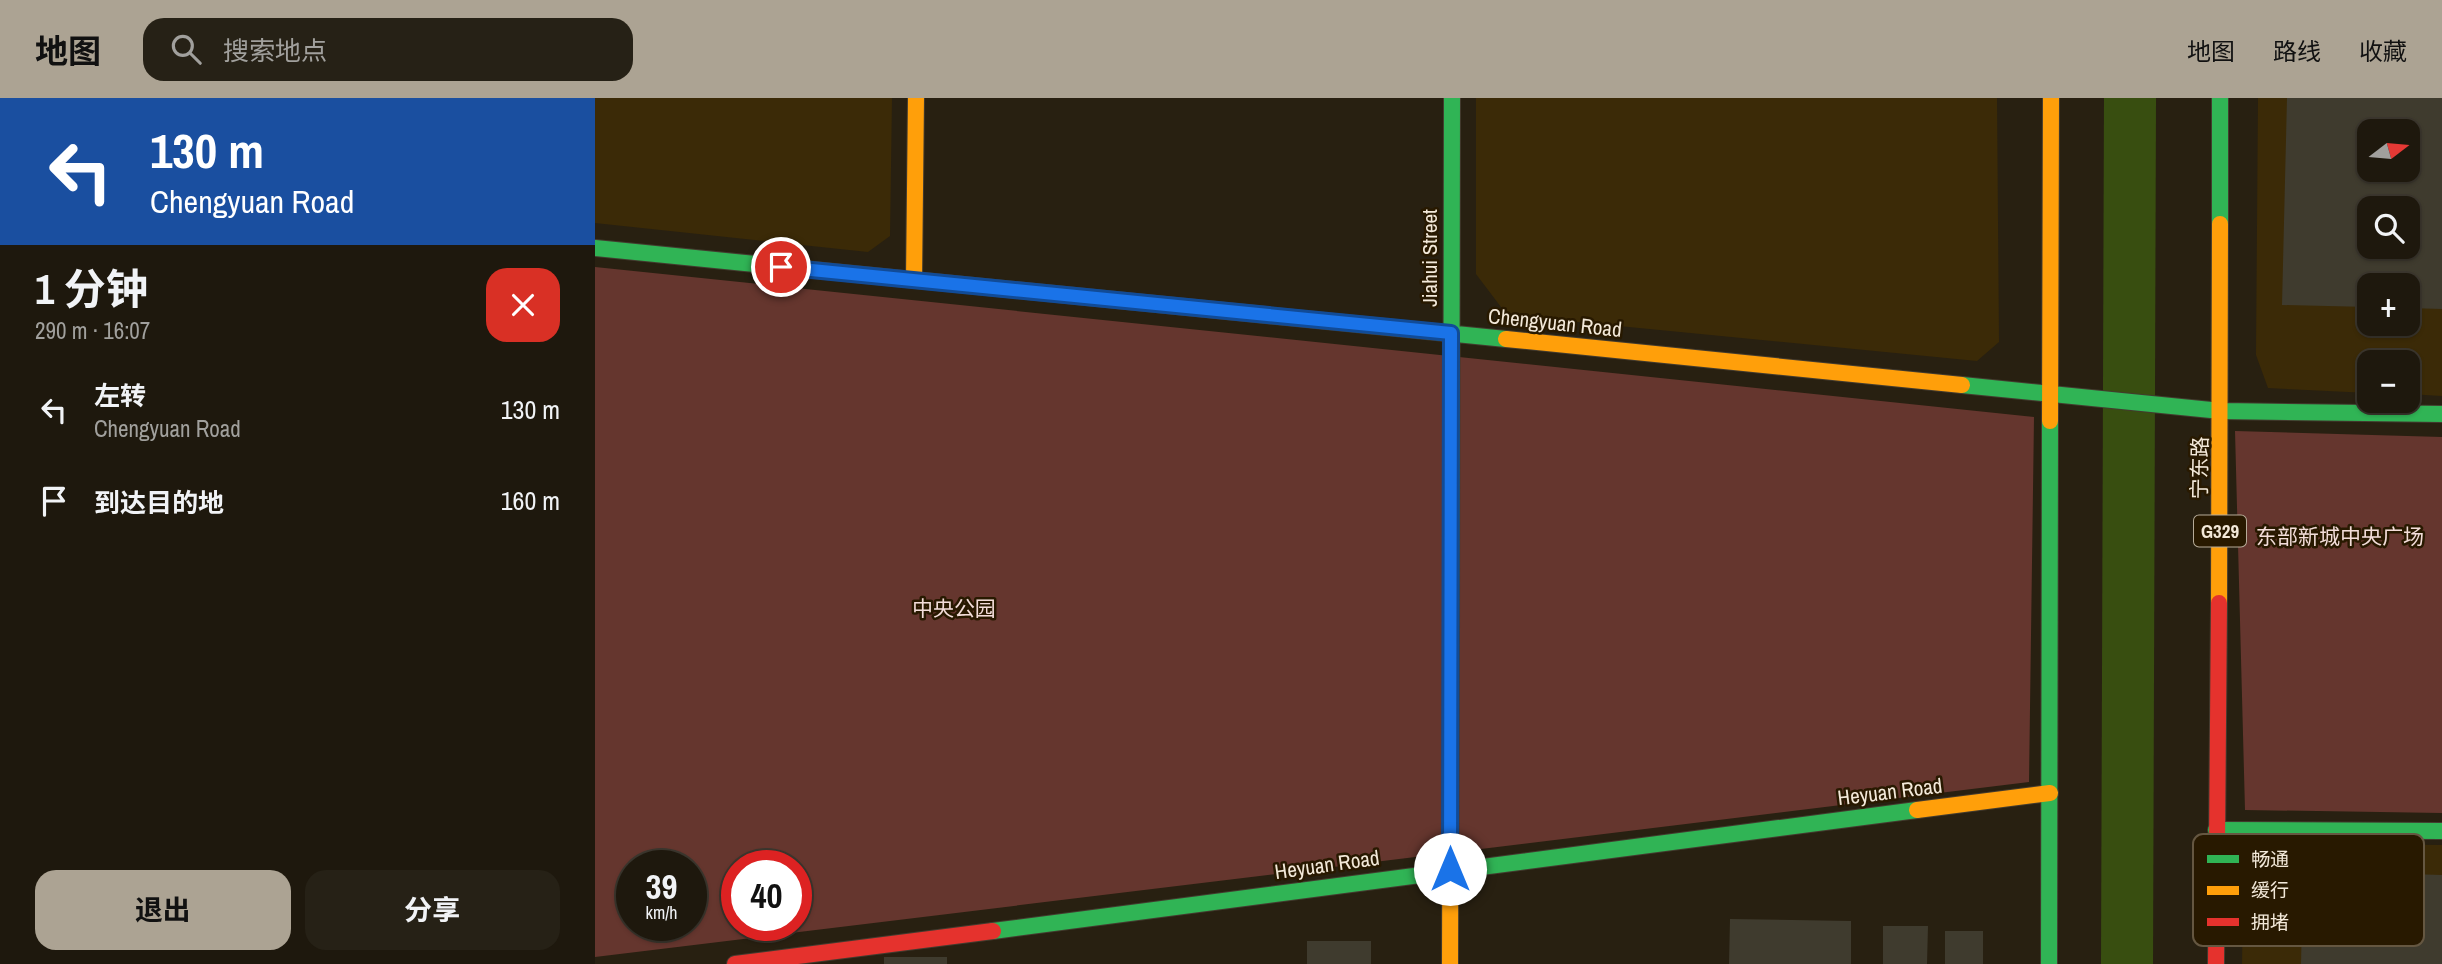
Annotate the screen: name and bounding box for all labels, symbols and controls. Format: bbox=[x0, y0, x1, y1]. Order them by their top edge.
search box bbox=[143, 18, 633, 81]
text: 地图 bbox=[35, 29, 101, 73]
icon: search bbox=[167, 30, 205, 68]
text: 搜索地点 bbox=[223, 33, 327, 68]
text: 地图 bbox=[2187, 35, 2235, 67]
text: 路线 bbox=[2273, 35, 2321, 67]
text: 收藏 bbox=[2359, 35, 2407, 67]
text: 130 m bbox=[150, 117, 264, 183]
north arrow bbox=[2357, 119, 2420, 182]
map controls bbox=[2357, 119, 2420, 413]
icon: left bbox=[35, 126, 126, 217]
text: Chengyuan Road bbox=[150, 180, 354, 223]
button: search bbox=[2357, 196, 2420, 259]
street label: Jiahui Street bbox=[1415, 209, 1444, 307]
pin bbox=[751, 237, 811, 297]
icon: arrive bbox=[762, 248, 800, 286]
text: 1 分钟 bbox=[35, 261, 148, 317]
button: close bbox=[486, 268, 560, 342]
button: + bbox=[2357, 273, 2420, 336]
street label: Chengyuan Road bbox=[1487, 301, 1623, 344]
text: 290 m · 16:07 bbox=[35, 315, 150, 346]
button: − bbox=[2357, 350, 2420, 413]
text: 左转 bbox=[94, 378, 146, 413]
icon: left bbox=[35, 391, 73, 429]
text: 130 m bbox=[501, 392, 560, 427]
text: Chengyuan Road bbox=[94, 413, 241, 444]
street label: 宁东路 bbox=[2184, 436, 2215, 500]
icon: arrive bbox=[35, 482, 73, 520]
text: 160 m bbox=[501, 483, 560, 518]
text: 到达目的地 bbox=[94, 485, 224, 520]
road number: G329 bbox=[2194, 516, 2246, 546]
park label: 东部新城中央广场 bbox=[2256, 522, 2424, 551]
park label: 中央公园 bbox=[912, 594, 996, 623]
street label: Heyuan Road bbox=[1836, 771, 1944, 812]
position arrow bbox=[1413, 832, 1487, 906]
legend bbox=[2193, 834, 2424, 946]
street label: Heyuan Road bbox=[1273, 843, 1381, 886]
text: 畅通 bbox=[2251, 846, 2289, 872]
speed limit sign: 40 bbox=[721, 850, 812, 941]
text: 39 bbox=[646, 863, 677, 910]
button: 退出 bbox=[35, 870, 291, 950]
button: 分享 bbox=[305, 870, 560, 950]
text: 缓行 bbox=[2251, 877, 2289, 903]
text: km/h bbox=[646, 900, 678, 925]
text: 拥堵 bbox=[2251, 909, 2289, 935]

